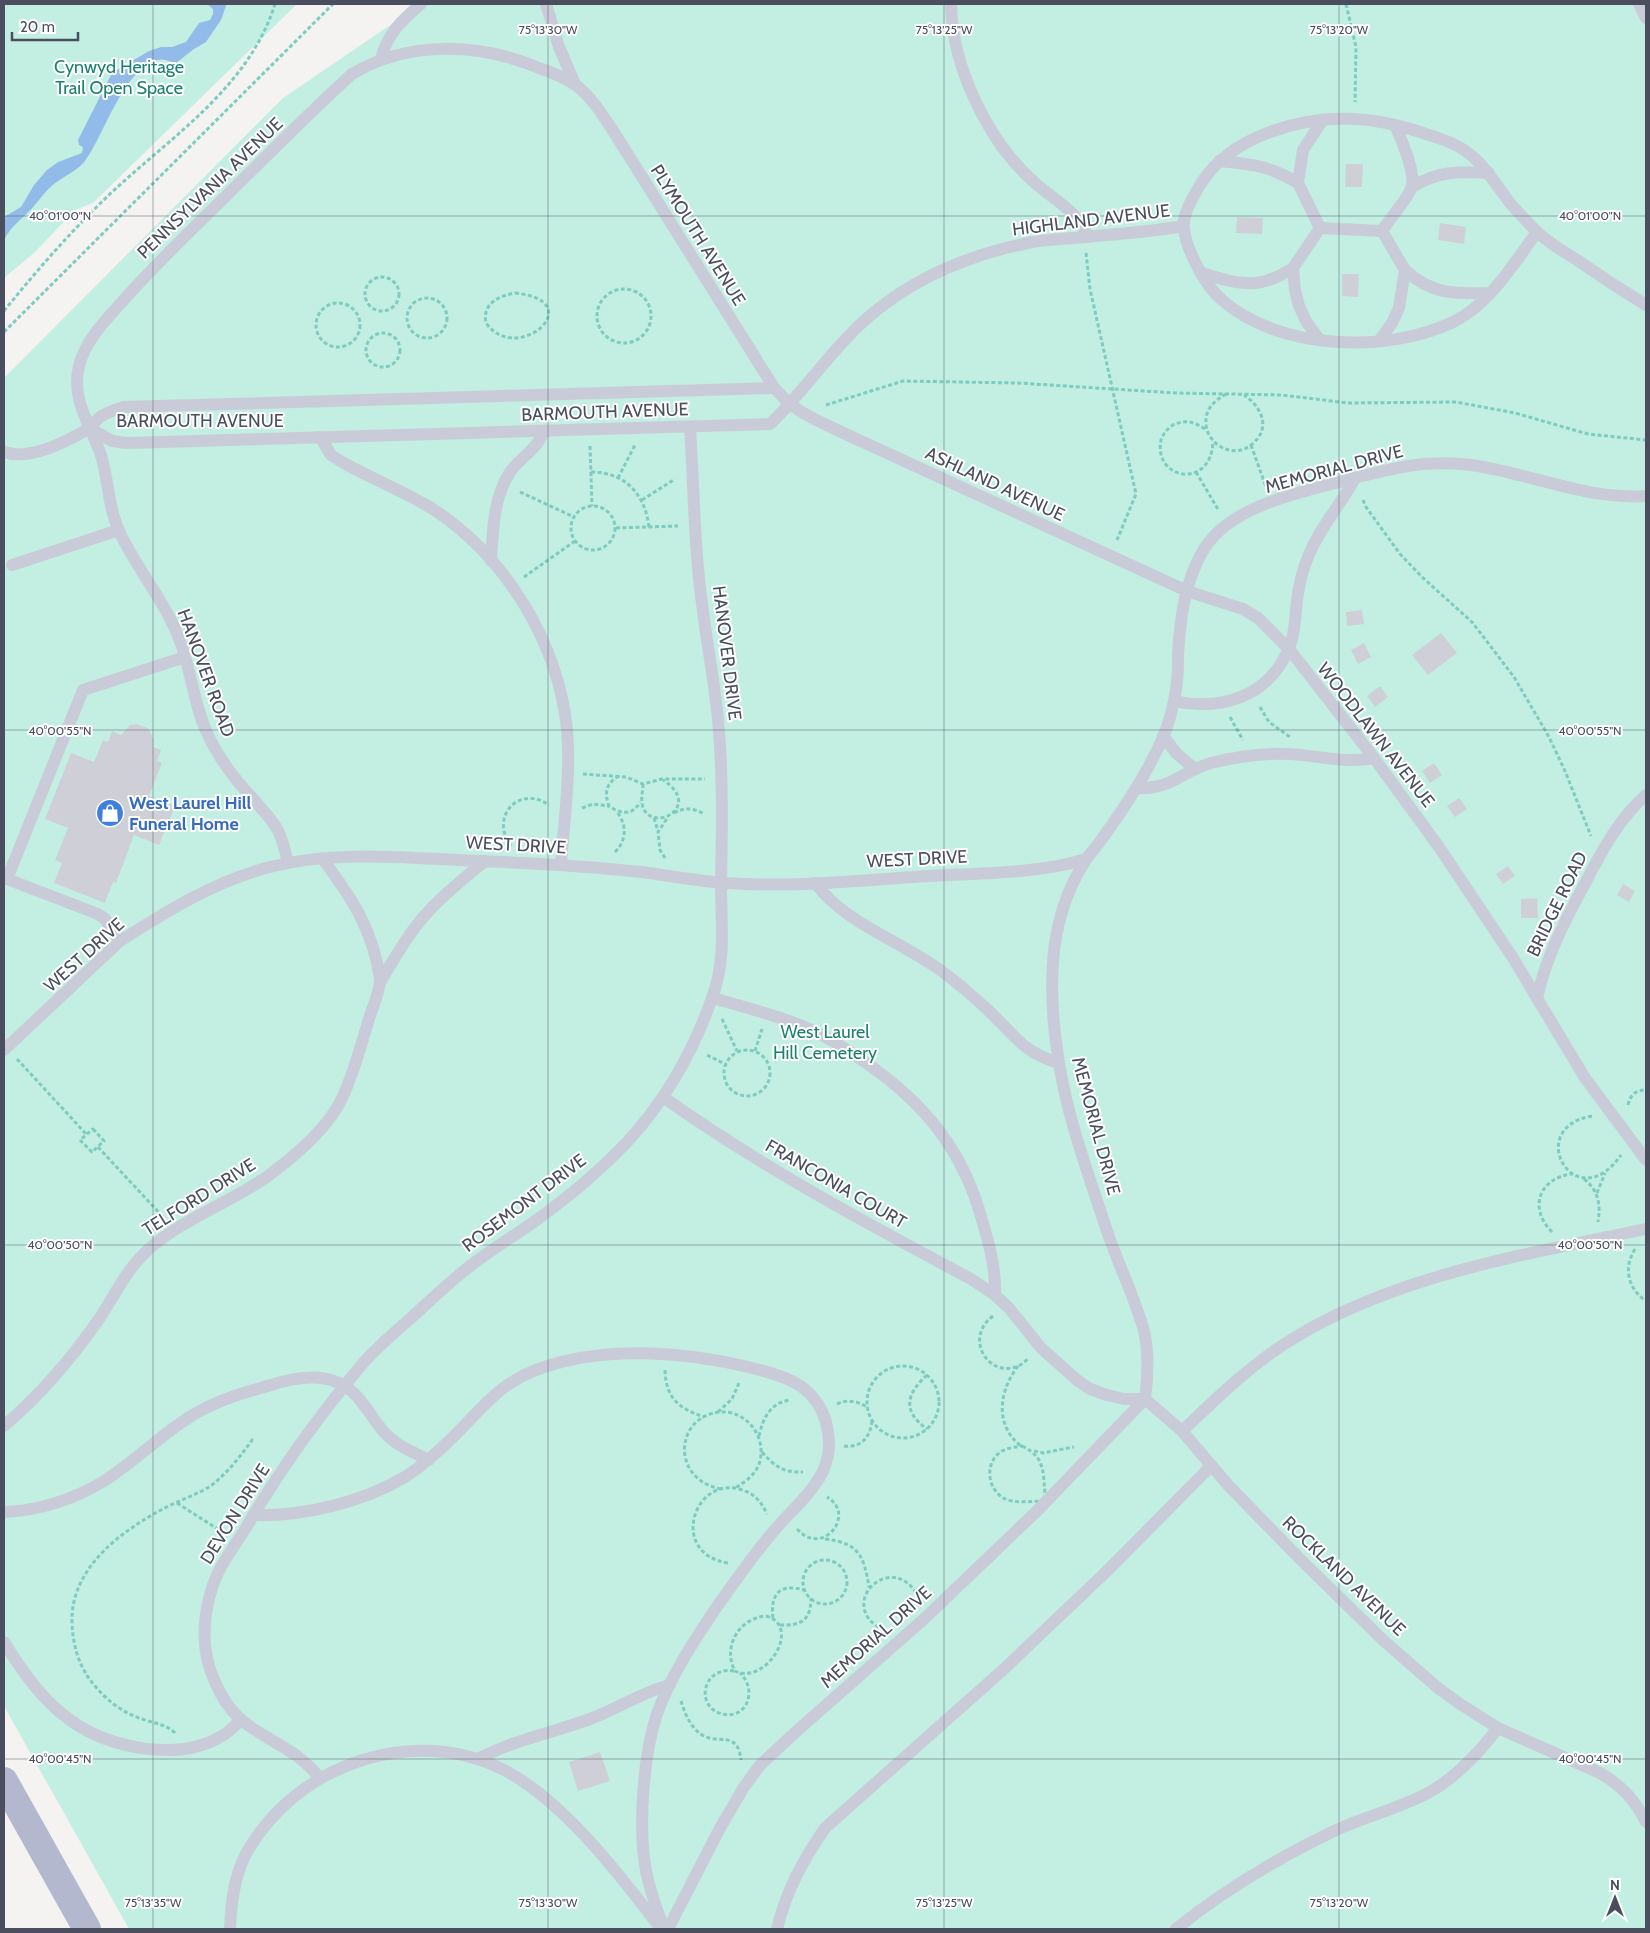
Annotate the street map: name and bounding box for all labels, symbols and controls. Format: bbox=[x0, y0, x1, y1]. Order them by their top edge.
scale bar bbox=[12, 10, 79, 42]
text: 20 m bbox=[20, 18, 55, 36]
text: 75°13'30"W bbox=[519, 22, 578, 37]
text: 75°13'25"W bbox=[916, 22, 973, 37]
text: 75°13'20"W bbox=[1310, 22, 1369, 37]
park label: Cynwyd Heritage Trail Open Space bbox=[54, 56, 184, 99]
street label: PENNSYLVANIA AVENUE bbox=[133, 113, 287, 263]
street label: PLYMOUTH AVENUE bbox=[646, 161, 750, 310]
street label: HIGHLAND AVENUE bbox=[1011, 199, 1171, 241]
text: 40°01'00"N bbox=[29, 208, 91, 223]
text: 40°01'00"N bbox=[1559, 208, 1621, 223]
street label: BARMOUTH AVENUE bbox=[521, 398, 689, 426]
street label: BARMOUTH AVENUE bbox=[116, 410, 284, 432]
street label: MEMORIAL DRIVE bbox=[1263, 440, 1405, 498]
street label: ASHLAND AVENUE bbox=[922, 442, 1068, 526]
street label: HANOVER DRIVE bbox=[708, 584, 746, 722]
street label: HANOVER ROAD bbox=[173, 606, 239, 740]
street label: WOODLAWN AVENUE bbox=[1313, 658, 1439, 812]
text: 40°00'55"N bbox=[29, 723, 91, 738]
text: 40°00'55"N bbox=[1559, 723, 1621, 738]
place label: West Laurel Hill Funeral Home bbox=[129, 792, 251, 835]
shop icon: West Laurel Hill Funeral Home bbox=[95, 798, 125, 828]
street label: WEST DRIVE bbox=[465, 831, 567, 859]
street label: WEST DRIVE bbox=[866, 845, 968, 873]
street label: BRIDGE ROAD bbox=[1522, 848, 1592, 960]
street label: WEST DRIVE bbox=[39, 913, 129, 997]
park label: West Laurel Hill Cemetery bbox=[773, 1021, 877, 1064]
street label: MEMORIAL DRIVE bbox=[1067, 1055, 1125, 1197]
street label: FRANCONIA COURT bbox=[762, 1135, 911, 1233]
street label: ROSEMONT DRIVE bbox=[458, 1149, 590, 1257]
street label: TELFORD DRIVE bbox=[138, 1153, 260, 1241]
text: 40°00'50"N bbox=[28, 1237, 92, 1252]
text: 40°00'50"N bbox=[1558, 1237, 1622, 1252]
street label: DEVON DRIVE bbox=[195, 1460, 275, 1568]
street label: ROCKLAND AVENUE bbox=[1278, 1512, 1410, 1640]
street label: MEMORIAL DRIVE bbox=[816, 1581, 936, 1693]
text: 40°00'45"N bbox=[28, 1751, 92, 1766]
text: 40°00'45"N bbox=[1558, 1751, 1622, 1766]
north arrow bbox=[1590, 1873, 1640, 1923]
text: N bbox=[1610, 1876, 1620, 1894]
text: 75°13'35"W bbox=[125, 1895, 182, 1910]
text: 75°13'30"W bbox=[519, 1895, 578, 1910]
text: 75°13'25"W bbox=[916, 1895, 973, 1910]
text: 75°13'20"W bbox=[1310, 1895, 1369, 1910]

